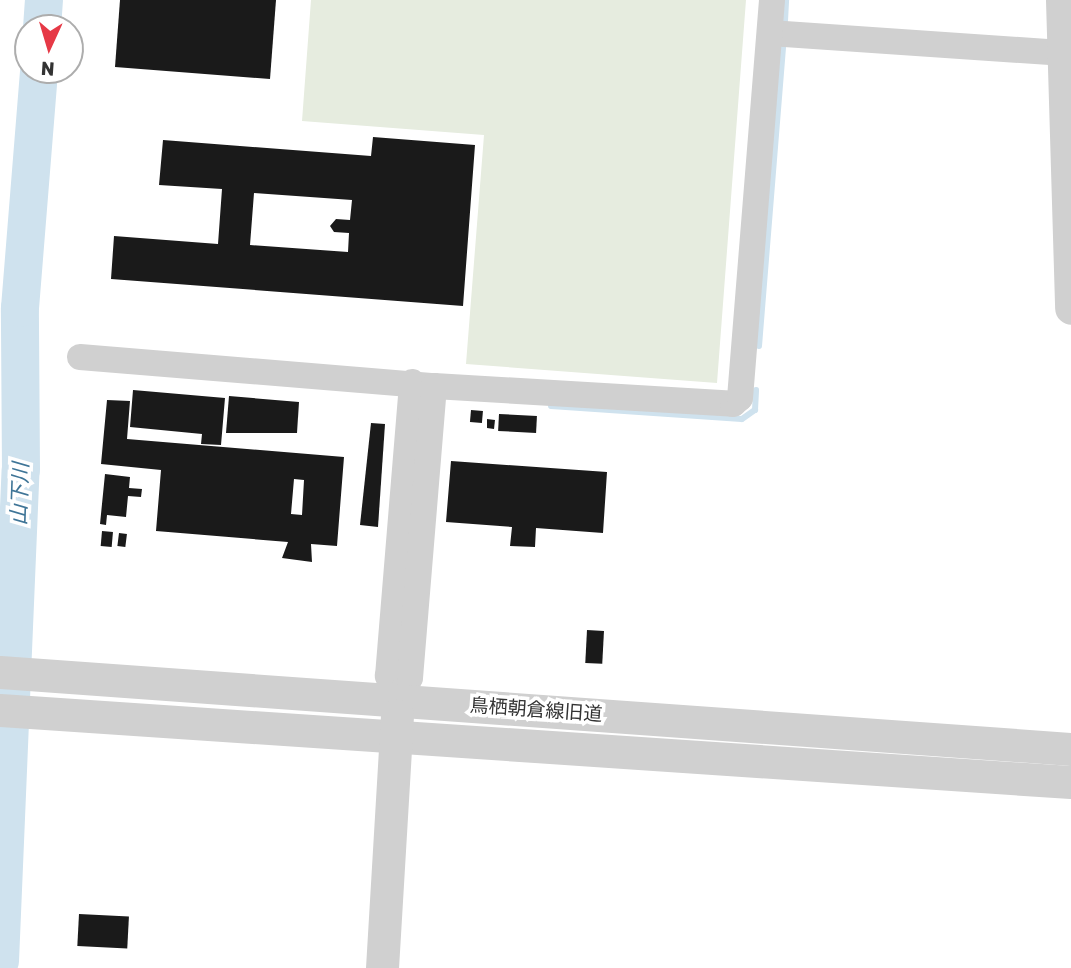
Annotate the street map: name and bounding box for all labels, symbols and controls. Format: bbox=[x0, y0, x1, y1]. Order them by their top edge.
north arrow bbox=[14, 14, 84, 84]
text: N bbox=[40, 57, 55, 80]
water label: 山下川 bbox=[6, 462, 34, 526]
street label: 鳥栖朝倉線旧道 bbox=[469, 694, 603, 726]

